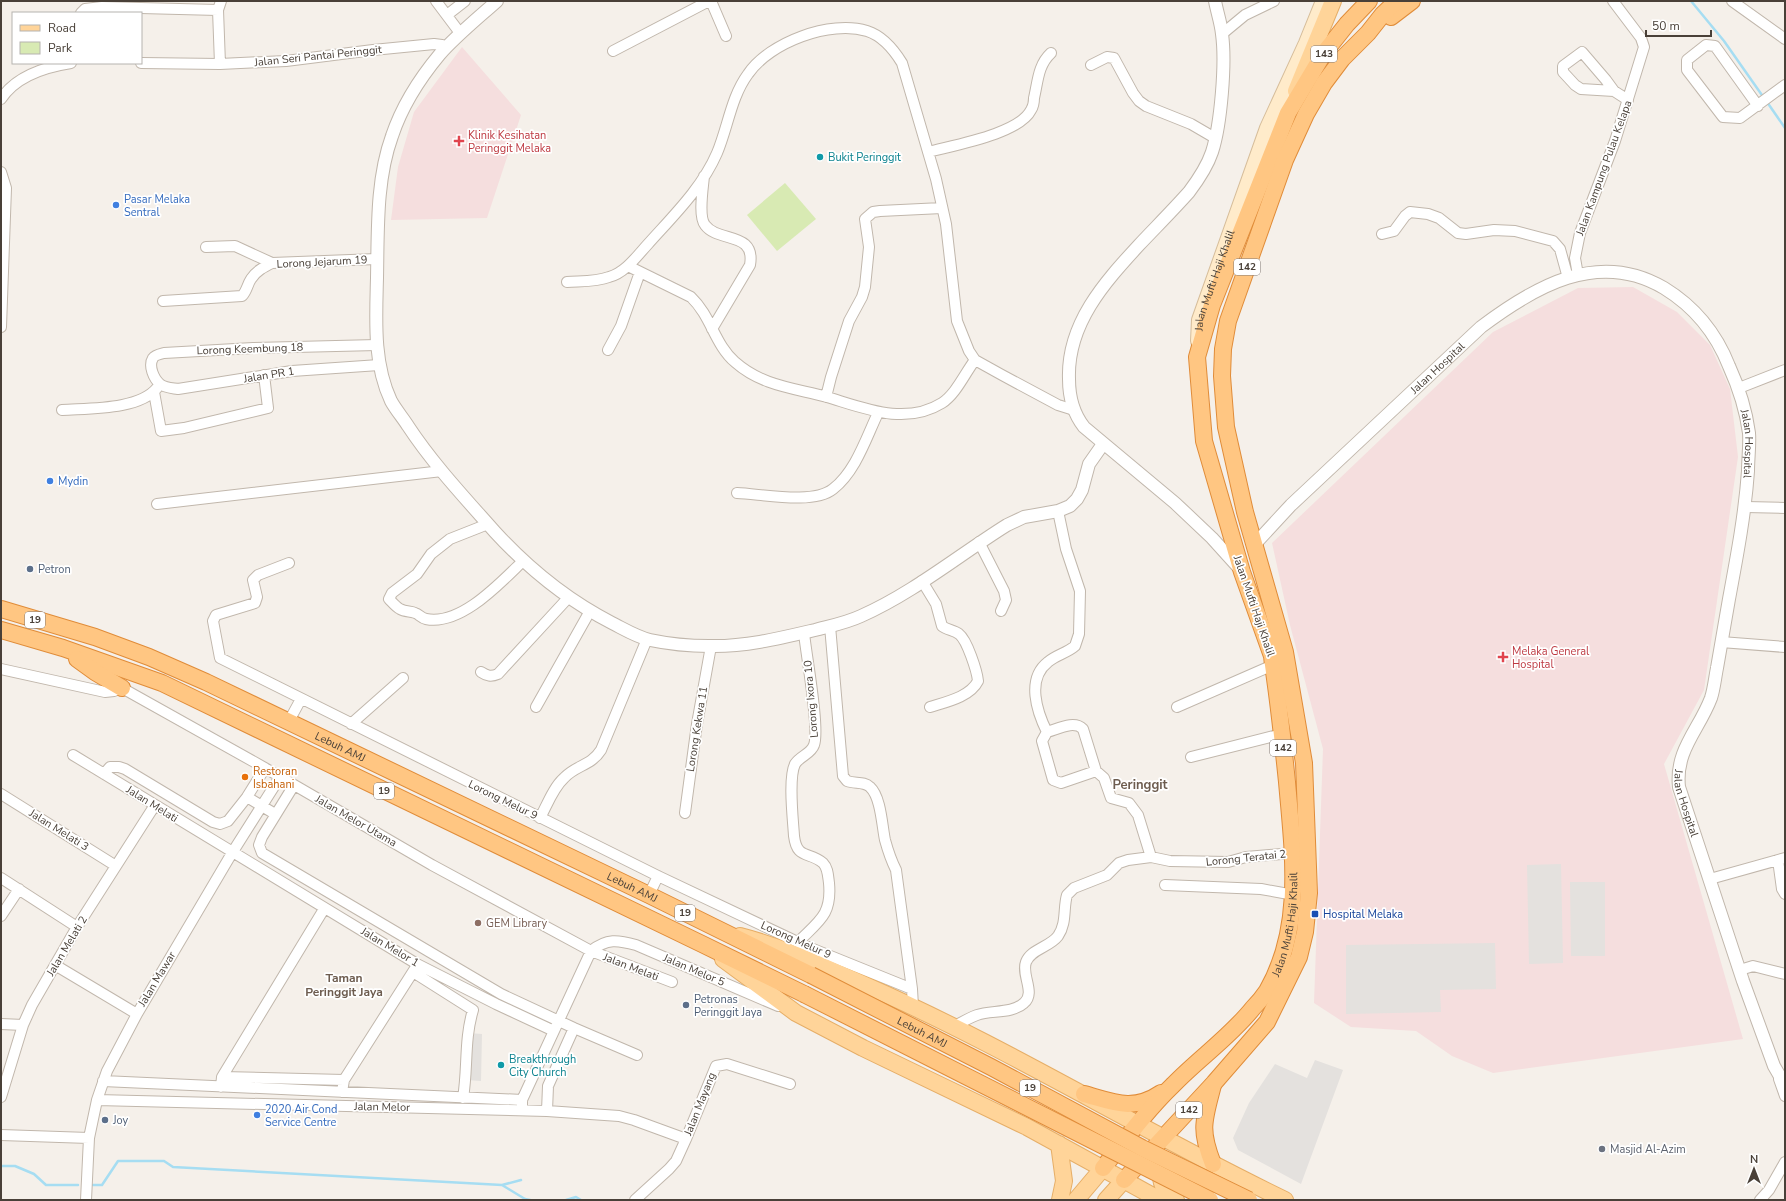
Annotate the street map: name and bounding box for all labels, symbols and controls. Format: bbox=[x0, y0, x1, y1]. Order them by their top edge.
legend bbox=[12, 12, 142, 64]
scale bar bbox=[1646, 12, 1711, 38]
text: 50 m bbox=[1652, 18, 1680, 34]
text: Road bbox=[48, 20, 76, 36]
text: Park bbox=[48, 40, 73, 56]
street label: Jalan Seri Pantai Peringgit bbox=[253, 42, 383, 70]
road number: 143 bbox=[1311, 46, 1337, 62]
street label: Jalan Kampung Pulau Kelapa bbox=[1572, 98, 1636, 239]
place label: Klinik Kesihatan Peringgit Melaka bbox=[468, 128, 551, 156]
marker: Klinik Kesihatan Peringgit Melaka bbox=[453, 135, 465, 147]
place label: Bukit Peringgit bbox=[828, 150, 901, 165]
marker: Bukit Peringgit bbox=[815, 152, 825, 162]
place label: Pasar Melaka Sentral bbox=[124, 192, 190, 220]
marker: Pasar Melaka Sentral bbox=[111, 200, 121, 210]
street label: Jalan Mufti Haji Khalil bbox=[1191, 227, 1238, 332]
street label: Lorong Jejarum 19 bbox=[276, 252, 368, 272]
road number: 142 bbox=[1234, 259, 1260, 275]
street label: Jalan Hospital bbox=[1406, 338, 1468, 398]
street label: Lorong Keembung 18 bbox=[196, 340, 304, 358]
street label: Jalan PR 1 bbox=[241, 364, 296, 387]
street label: Jalan Hospital bbox=[1737, 407, 1757, 480]
place label: Mydin bbox=[58, 474, 88, 489]
marker: Mydin bbox=[45, 476, 55, 486]
street label: Jalan Mufti Haji Khalil bbox=[1229, 553, 1279, 659]
place label: Petron bbox=[38, 562, 71, 577]
marker: Petron bbox=[25, 564, 35, 574]
road number: 19 bbox=[25, 612, 45, 628]
place label: Melaka General Hospital bbox=[1512, 644, 1590, 672]
marker: Melaka General Hospital bbox=[1497, 651, 1509, 663]
street label: Lorong Ixora 10 bbox=[800, 659, 822, 738]
street label: Lorong Kekwa 11 bbox=[683, 685, 711, 773]
street label: Lebuh AMJ bbox=[313, 728, 368, 765]
road number: 142 bbox=[1270, 740, 1296, 756]
place label: Restoran Isbahani bbox=[253, 764, 297, 792]
street label: Jalan Hospital bbox=[1671, 768, 1703, 839]
marker: Restoran Isbahani bbox=[240, 772, 250, 782]
district label: Peringgit bbox=[1112, 776, 1169, 794]
street label: Lorong Melur 9 bbox=[466, 777, 540, 823]
street label: Jalan Melati bbox=[122, 782, 181, 826]
road number: 19 bbox=[374, 783, 394, 799]
street label: Jalan Melor Utama bbox=[312, 791, 400, 851]
street label: Jalan Melati 3 bbox=[25, 805, 92, 854]
street label: Lorong Teratai 2 bbox=[1205, 846, 1287, 870]
street label: Lebuh AMJ bbox=[605, 868, 660, 906]
street label: Jalan Mufti Haji Khalil bbox=[1268, 871, 1301, 980]
road number: 19 bbox=[675, 905, 695, 921]
place label: Hospital Melaka bbox=[1323, 907, 1403, 922]
marker: Hospital Melaka bbox=[1310, 909, 1320, 919]
street label: Jalan Melati 2 bbox=[43, 913, 91, 980]
place label: GEM Library bbox=[486, 916, 548, 931]
marker: GEM Library bbox=[473, 918, 483, 928]
street label: Lorong Melur 9 bbox=[758, 918, 834, 962]
street label: Jalan Melor 1 bbox=[357, 923, 422, 970]
street label: Jalan Mawar bbox=[134, 949, 179, 1010]
street label: Jalan Melati bbox=[600, 949, 661, 984]
street label: Jalan Melor 5 bbox=[660, 950, 727, 990]
district label: Taman Peringgit Jaya bbox=[305, 970, 383, 1000]
place label: Petronas Peringgit Jaya bbox=[694, 992, 762, 1020]
marker: Petronas Peringgit Jaya bbox=[681, 1000, 691, 1010]
street label: Lebuh AMJ bbox=[895, 1013, 950, 1051]
place label: Breakthrough City Church bbox=[509, 1052, 576, 1080]
marker: Breakthrough City Church bbox=[496, 1060, 506, 1070]
street label: Jalan Mayang bbox=[680, 1070, 719, 1139]
road number: 19 bbox=[1020, 1080, 1040, 1096]
street label: Jalan Melor bbox=[353, 1099, 410, 1115]
place label: 2020 Air Cond Service Centre bbox=[265, 1102, 337, 1130]
road number: 142 bbox=[1176, 1102, 1202, 1118]
marker: 2020 Air Cond Service Centre bbox=[252, 1110, 262, 1120]
place label: Joy bbox=[112, 1113, 129, 1128]
marker: Joy bbox=[100, 1115, 110, 1125]
place label: Masjid Al-Azim bbox=[1610, 1142, 1686, 1157]
marker: Masjid Al-Azim bbox=[1597, 1144, 1607, 1154]
north arrow bbox=[1734, 1149, 1774, 1189]
text: N bbox=[1750, 1152, 1758, 1167]

